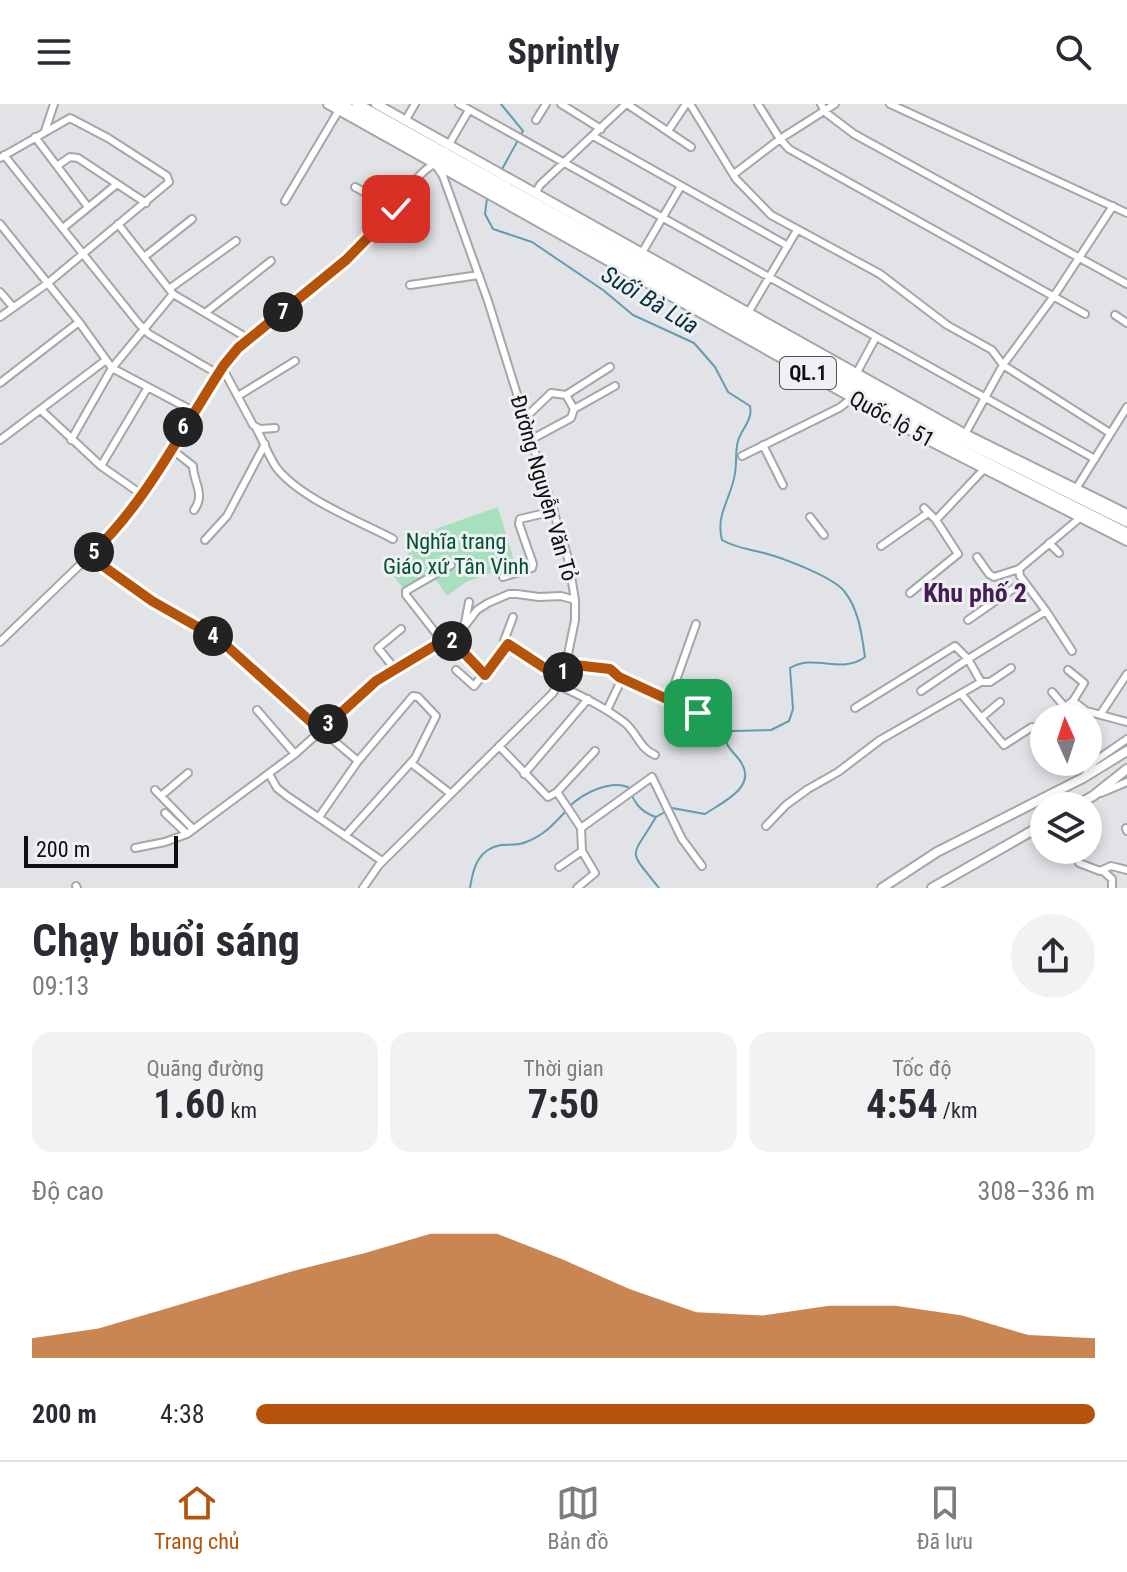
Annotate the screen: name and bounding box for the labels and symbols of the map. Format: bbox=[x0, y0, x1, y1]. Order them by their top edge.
pin bbox=[362, 175, 430, 243]
water label: Suối Bà Lúa bbox=[596, 260, 704, 340]
pin: 7 bbox=[263, 292, 303, 332]
road number: QL.1 bbox=[780, 357, 836, 389]
street label: Quốc lộ 51 bbox=[845, 386, 939, 452]
street label: Đường Nguyễn Văn Tỏ bbox=[506, 392, 582, 584]
pin: 6 bbox=[163, 407, 203, 447]
park label: Nghĩa trang Giáo xứ Tân Vinh bbox=[383, 529, 529, 579]
pin: 5 bbox=[74, 532, 114, 572]
district label: Khu phố 2 bbox=[923, 578, 1027, 608]
pin: 4 bbox=[193, 616, 233, 656]
pin: 2 bbox=[432, 621, 472, 661]
pin: 1 bbox=[543, 652, 583, 692]
pin bbox=[664, 679, 732, 747]
pin: 3 bbox=[308, 704, 348, 744]
north arrow bbox=[1030, 704, 1102, 776]
scale bar bbox=[24, 832, 178, 868]

